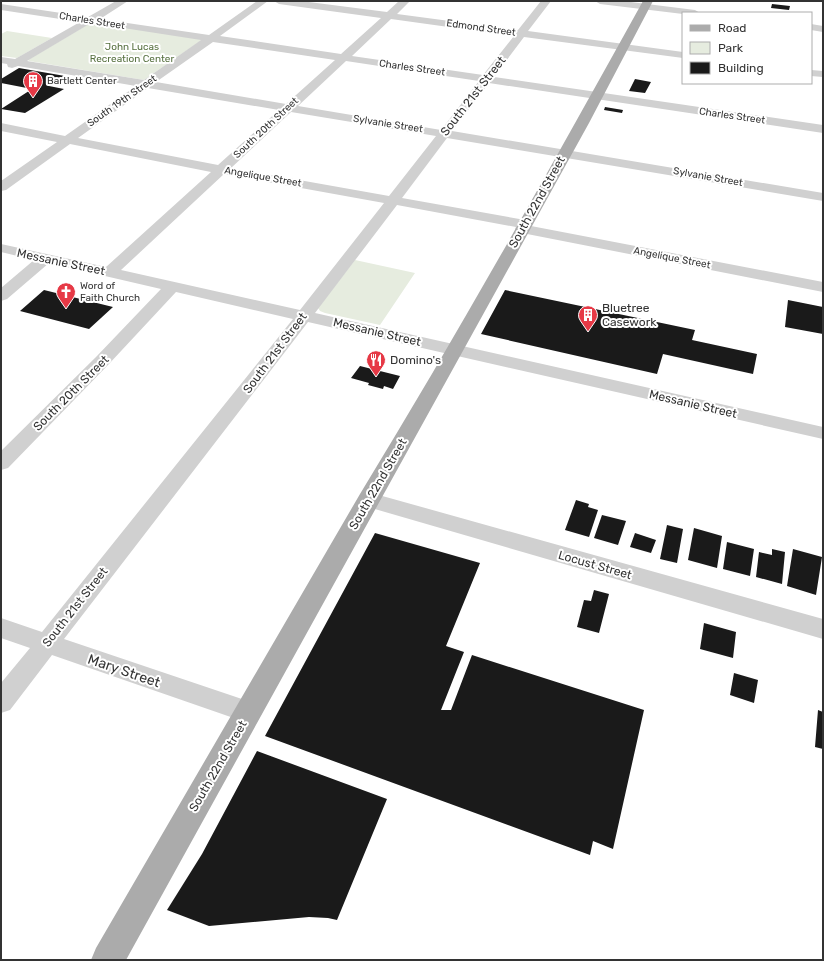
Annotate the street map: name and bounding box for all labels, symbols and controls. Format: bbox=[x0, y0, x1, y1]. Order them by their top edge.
street label: Charles Street bbox=[58, 10, 126, 32]
legend bbox=[682, 12, 812, 84]
street label: Edmond Street bbox=[446, 17, 517, 39]
text: Road bbox=[718, 21, 746, 35]
park label: John Lucas Recreation Center bbox=[90, 41, 174, 65]
text: Park bbox=[718, 41, 744, 55]
street label: South 21st Street bbox=[438, 53, 509, 139]
street label: Charles Street bbox=[378, 57, 446, 79]
text: Building bbox=[718, 61, 764, 75]
building icon: Bartlett Center bbox=[22, 70, 44, 98]
street label: South 19th Street bbox=[85, 73, 159, 129]
place label: Bartlett Center bbox=[47, 75, 117, 87]
street label: South 20th Street bbox=[231, 95, 301, 161]
street label: Charles Street bbox=[698, 105, 766, 127]
street label: Sylvanie Street bbox=[352, 113, 424, 135]
street label: South 22nd Street bbox=[506, 153, 568, 250]
street label: Angelique Street bbox=[223, 164, 303, 190]
street label: Sylvanie Street bbox=[672, 165, 744, 189]
street label: Angelique Street bbox=[633, 245, 712, 271]
street label: Messanie Street bbox=[16, 246, 107, 278]
place label: Word of Faith Church bbox=[80, 280, 140, 304]
church icon: Word of Faith Church bbox=[55, 281, 77, 309]
place label: Bluetree Casework bbox=[602, 301, 657, 329]
building icon: Bluetree Casework bbox=[577, 304, 599, 332]
street label: South 21st Street bbox=[240, 310, 310, 396]
street label: Messanie Street bbox=[332, 315, 423, 349]
restaurant icon: Domino's bbox=[365, 349, 387, 377]
street label: South 20th Street bbox=[30, 352, 112, 434]
place label: Domino's bbox=[390, 353, 441, 367]
street label: Messanie Street bbox=[648, 387, 739, 421]
street label: South 22nd Street bbox=[346, 436, 410, 532]
street label: Locust Street bbox=[557, 548, 634, 582]
street label: South 21st Street bbox=[40, 564, 111, 650]
street label: Mary Street bbox=[86, 651, 163, 691]
street label: South 22nd Street bbox=[186, 718, 250, 814]

